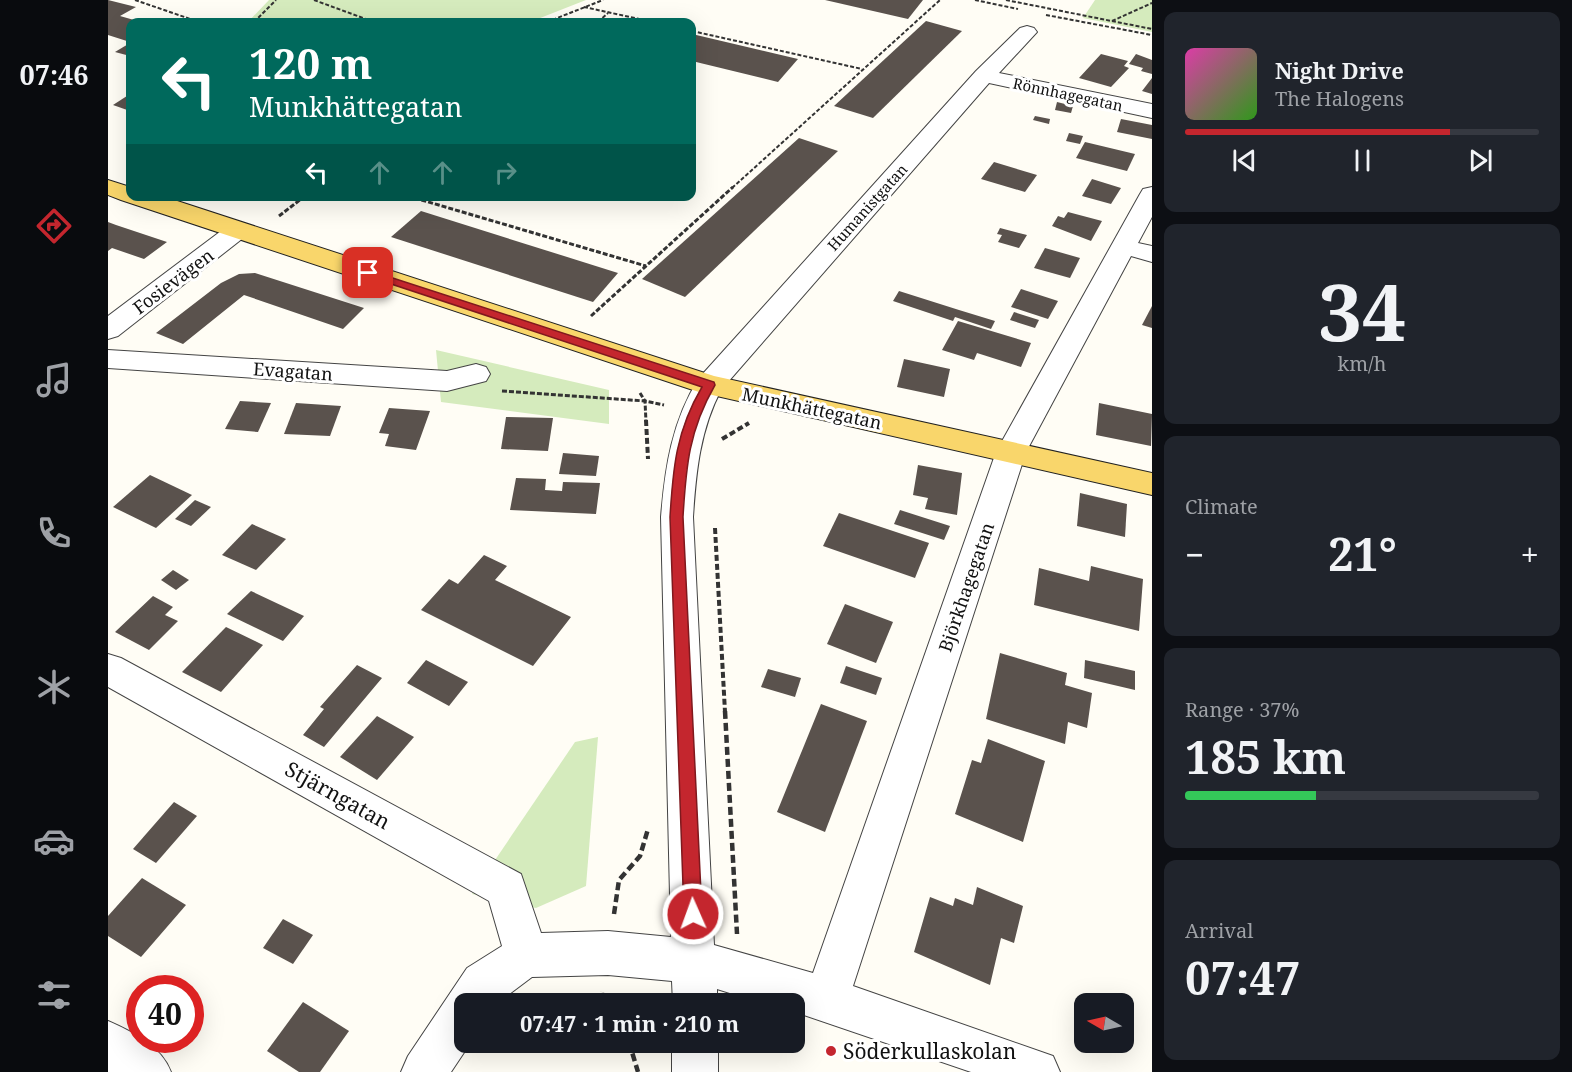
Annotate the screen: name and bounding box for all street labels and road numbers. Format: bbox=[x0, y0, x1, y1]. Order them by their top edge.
street label: Rönnhagegatan bbox=[1011, 73, 1125, 115]
street label: Humanistgatan bbox=[823, 159, 912, 255]
street label: Fosievägen bbox=[128, 243, 219, 319]
street label: Evagatan bbox=[252, 356, 334, 386]
street label: Munkhättegatan bbox=[740, 381, 884, 435]
street label: Björkhagegatan bbox=[933, 519, 1000, 655]
street label: Stjärngatan bbox=[280, 755, 396, 835]

